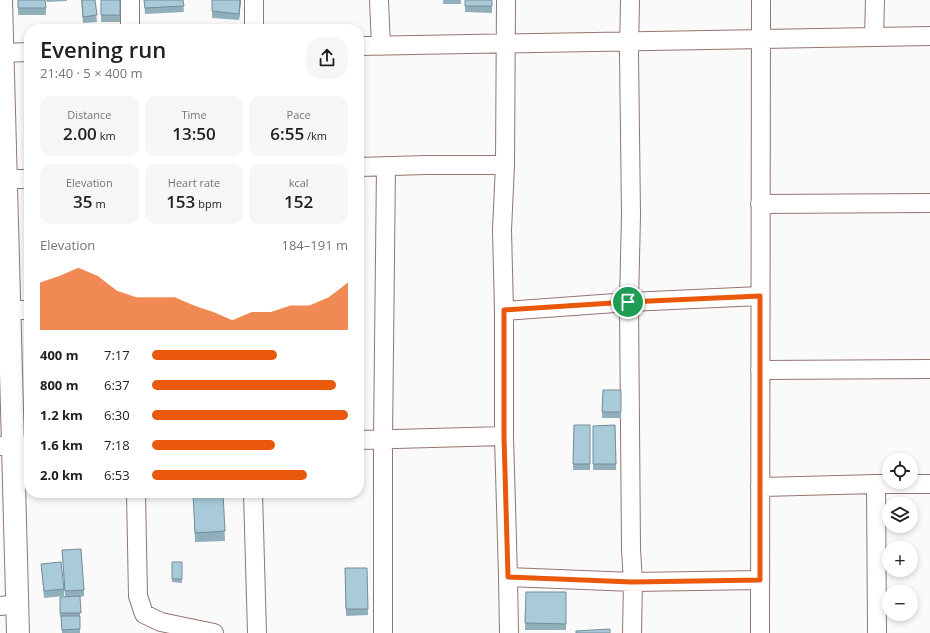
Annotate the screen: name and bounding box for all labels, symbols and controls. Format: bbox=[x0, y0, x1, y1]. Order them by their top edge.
text: Evening run bbox=[40, 34, 166, 64]
button: share bbox=[306, 37, 348, 79]
text: 21:40 · 5 × 400 m bbox=[40, 64, 143, 82]
text: Distance bbox=[67, 107, 111, 122]
text: Time bbox=[181, 107, 207, 122]
text: Pace bbox=[287, 107, 311, 122]
text: 2.00 bbox=[63, 122, 97, 145]
text: 13:50 bbox=[172, 122, 216, 145]
text: 6:55 bbox=[270, 122, 304, 145]
text: km bbox=[97, 128, 116, 143]
text: /km bbox=[304, 128, 327, 143]
text: Elevation bbox=[66, 175, 113, 190]
text: Heart rate bbox=[168, 175, 220, 190]
text: kcal bbox=[289, 175, 309, 190]
text: 35 bbox=[73, 190, 93, 213]
text: 153 bbox=[166, 190, 195, 213]
text: 152 bbox=[284, 190, 313, 213]
text: m bbox=[93, 196, 106, 211]
text: bpm bbox=[195, 196, 222, 211]
text: Elevation bbox=[40, 236, 95, 254]
text: 184–191 m bbox=[281, 236, 348, 254]
pin bbox=[611, 285, 645, 319]
icon: arrive bbox=[617, 291, 639, 313]
text: 400 m bbox=[40, 346, 78, 364]
text: 7:17 bbox=[104, 346, 130, 364]
text: 800 m bbox=[40, 376, 78, 394]
text: 6:37 bbox=[104, 376, 130, 394]
text: 1.2 km bbox=[40, 406, 83, 424]
text: 6:30 bbox=[104, 406, 130, 424]
text: 1.6 km bbox=[40, 436, 83, 454]
text: 7:18 bbox=[104, 436, 130, 454]
map controls bbox=[882, 453, 918, 621]
button: locate bbox=[882, 453, 918, 489]
text: 2.0 km bbox=[40, 466, 83, 484]
text: 6:53 bbox=[104, 466, 130, 484]
button: layers bbox=[882, 497, 918, 533]
button: + bbox=[882, 541, 918, 577]
button: − bbox=[882, 585, 918, 621]

